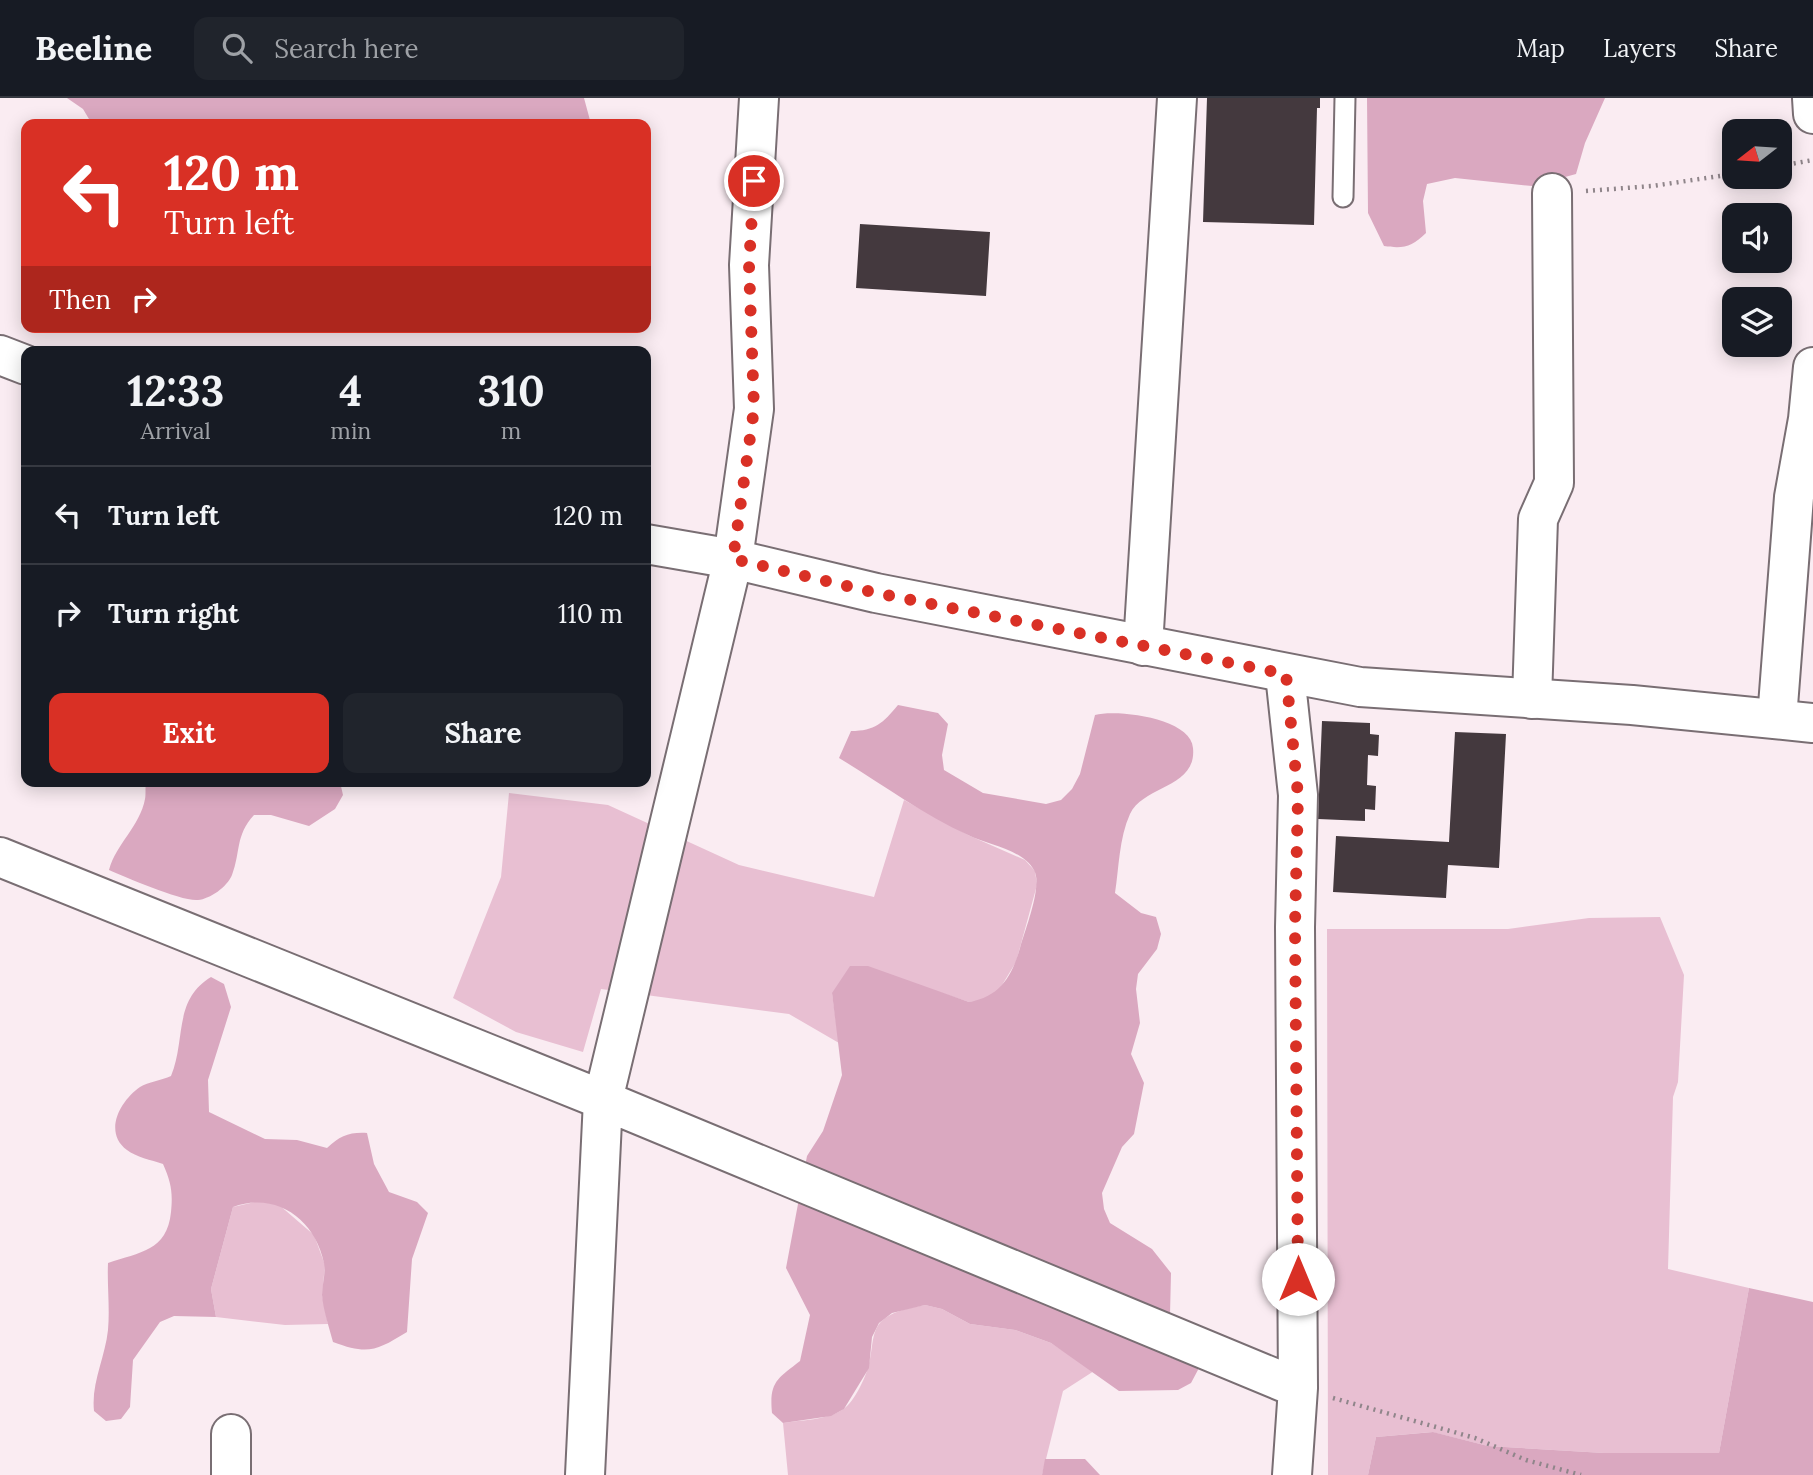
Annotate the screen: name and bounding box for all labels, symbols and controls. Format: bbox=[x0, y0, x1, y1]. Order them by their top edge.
search box bbox=[194, 17, 684, 80]
text: Beeline bbox=[35, 27, 152, 69]
icon: search bbox=[218, 29, 256, 67]
text: Search here bbox=[274, 32, 419, 65]
text: Map bbox=[1516, 33, 1565, 64]
text: Layers bbox=[1603, 33, 1676, 64]
text: Share bbox=[1714, 33, 1778, 64]
north arrow bbox=[1722, 119, 1792, 189]
map controls bbox=[1722, 119, 1792, 357]
text: 120 m bbox=[164, 141, 299, 203]
icon: left bbox=[49, 147, 140, 238]
pin bbox=[724, 151, 784, 211]
icon: arrive bbox=[735, 162, 773, 200]
text: Turn left bbox=[164, 202, 294, 243]
button: sound bbox=[1722, 203, 1792, 273]
icon: right bbox=[125, 280, 163, 318]
text: Then bbox=[49, 283, 111, 316]
button: layers bbox=[1722, 287, 1792, 357]
text: 12:33 bbox=[127, 364, 224, 418]
text: 4 bbox=[339, 364, 362, 418]
text: 310 bbox=[478, 364, 545, 418]
text: Arrival bbox=[141, 416, 211, 445]
text: min bbox=[330, 416, 371, 445]
text: m bbox=[501, 416, 521, 445]
icon: left bbox=[49, 496, 87, 534]
text: Turn left bbox=[108, 499, 219, 532]
text: 120 m bbox=[553, 499, 623, 532]
icon: right bbox=[49, 594, 87, 632]
text: Turn right bbox=[108, 597, 239, 630]
text: 110 m bbox=[558, 597, 623, 630]
button: Exit bbox=[49, 693, 329, 773]
button: Share bbox=[343, 693, 623, 773]
position arrow bbox=[1261, 1242, 1335, 1316]

